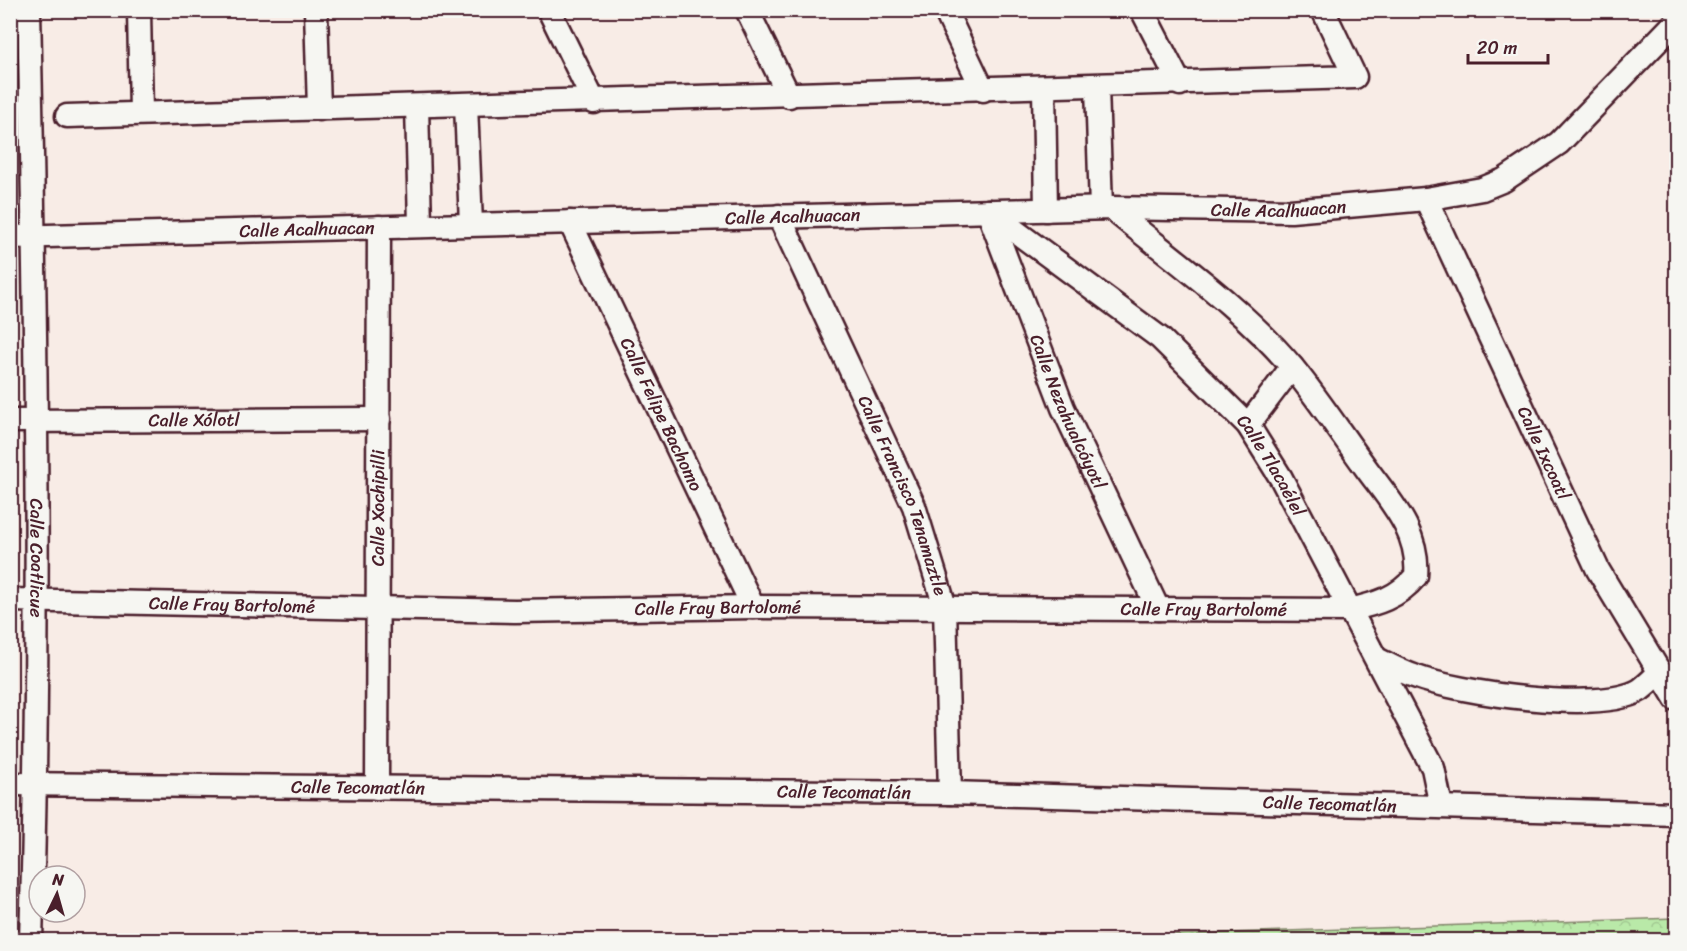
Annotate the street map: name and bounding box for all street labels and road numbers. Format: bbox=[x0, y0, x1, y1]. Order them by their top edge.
street label: Calle Acalhuacan bbox=[1211, 190, 1348, 227]
street label: Calle Acalhuacan bbox=[725, 199, 861, 234]
street label: Calle Acalhuacan bbox=[239, 211, 375, 247]
street label: Calle Nezahualcóyotl bbox=[1020, 329, 1116, 496]
street label: Calle Felipe Bachomo bbox=[611, 332, 712, 497]
street label: Calle Francisco Tenamaztle bbox=[849, 390, 957, 600]
street label: Calle Ixcoatl bbox=[1508, 401, 1580, 506]
street label: Calle Xólotl bbox=[148, 404, 240, 436]
street label: Calle Tlacaélel bbox=[1229, 406, 1315, 523]
street label: Calle Xochipilli bbox=[362, 449, 394, 566]
street label: Calle Coatlicue bbox=[20, 498, 53, 617]
street label: Calle Fray Bartolomé bbox=[148, 587, 315, 623]
street label: Calle Fray Bartolomé bbox=[634, 591, 801, 625]
street label: Calle Fray Bartolomé bbox=[1121, 593, 1287, 626]
street label: Calle Tecomatlán bbox=[291, 771, 425, 804]
street label: Calle Tecomatlán bbox=[777, 775, 911, 809]
street label: Calle Tecomatlán bbox=[1262, 786, 1397, 822]

